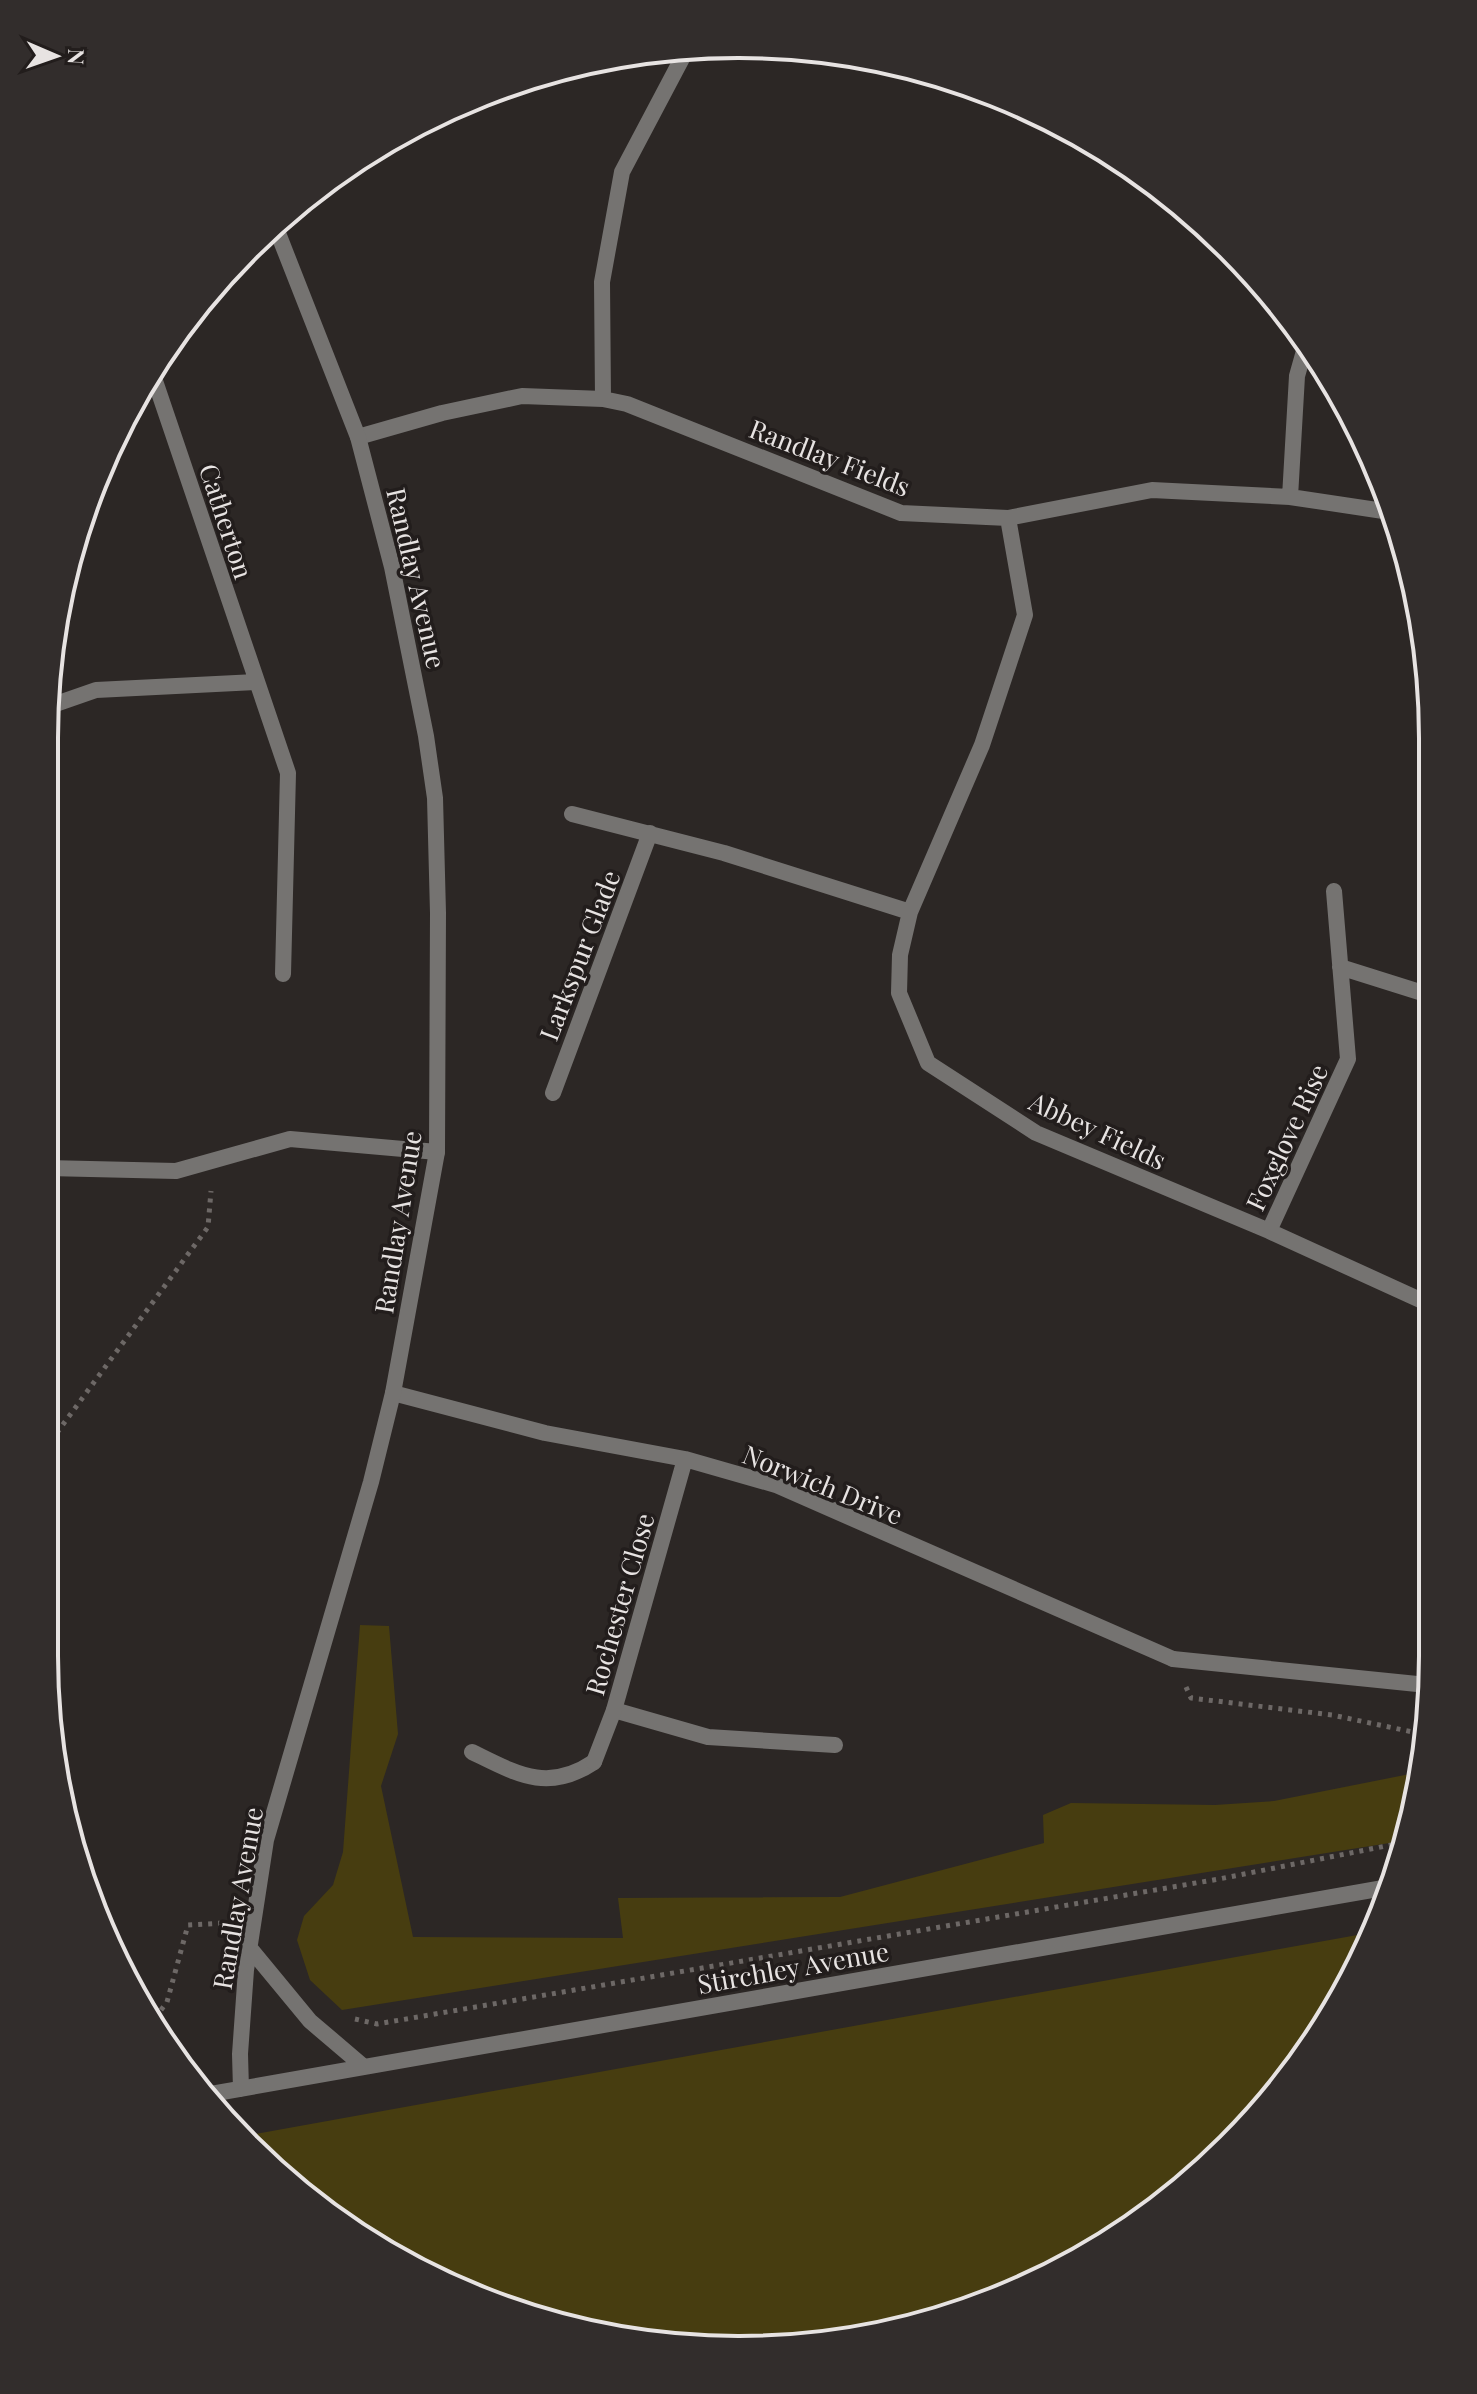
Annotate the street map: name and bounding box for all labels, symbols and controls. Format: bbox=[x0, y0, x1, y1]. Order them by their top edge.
north arrow bbox=[16, 16, 96, 96]
text: N bbox=[62, 48, 92, 65]
street label: Randlay Fields bbox=[745, 410, 915, 504]
street label: Catherton bbox=[192, 459, 262, 583]
street label: Randlay Avenue bbox=[379, 484, 455, 672]
street label: Larkspur Glade bbox=[530, 865, 628, 1045]
street label: Foxglove Rise bbox=[1237, 1058, 1335, 1216]
street label: Abbey Fields bbox=[1023, 1083, 1172, 1177]
street label: Randlay Avenue bbox=[365, 1128, 429, 1316]
street label: Norwich Drive bbox=[738, 1436, 908, 1532]
street label: Rochester Close bbox=[576, 1509, 662, 1699]
street label: Randlay Avenue bbox=[204, 1804, 270, 1992]
street label: Stirchley Avenue bbox=[695, 1933, 891, 2001]

